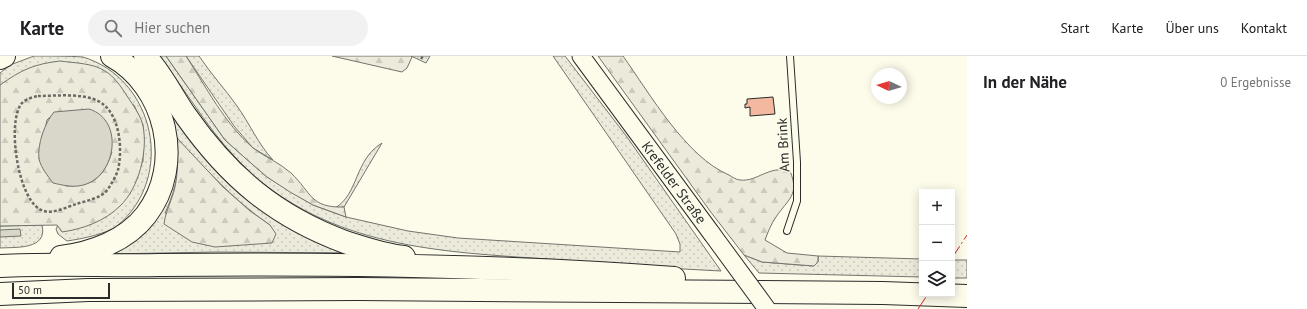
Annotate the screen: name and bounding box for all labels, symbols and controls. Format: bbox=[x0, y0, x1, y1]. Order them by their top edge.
search box bbox=[88, 10, 368, 46]
text: Karte bbox=[20, 16, 64, 40]
icon: search bbox=[102, 17, 124, 39]
text: Hier suchen bbox=[134, 18, 210, 37]
text: Start bbox=[1060, 19, 1089, 37]
text: Karte bbox=[1111, 19, 1143, 37]
text: Über uns bbox=[1165, 19, 1219, 37]
text: Kontakt bbox=[1241, 19, 1287, 37]
north arrow bbox=[871, 68, 907, 104]
text: In der Nähe bbox=[983, 71, 1067, 93]
text: 0 Ergebnisse bbox=[1220, 74, 1291, 91]
street label: Am Brink bbox=[773, 117, 793, 173]
street label: Krefelder Straße bbox=[638, 138, 710, 227]
map controls bbox=[919, 189, 955, 297]
button: + bbox=[919, 189, 955, 225]
button: − bbox=[919, 225, 955, 261]
button: layers bbox=[919, 261, 955, 297]
scale bar bbox=[12, 281, 110, 300]
text: 50 m bbox=[18, 283, 42, 297]

